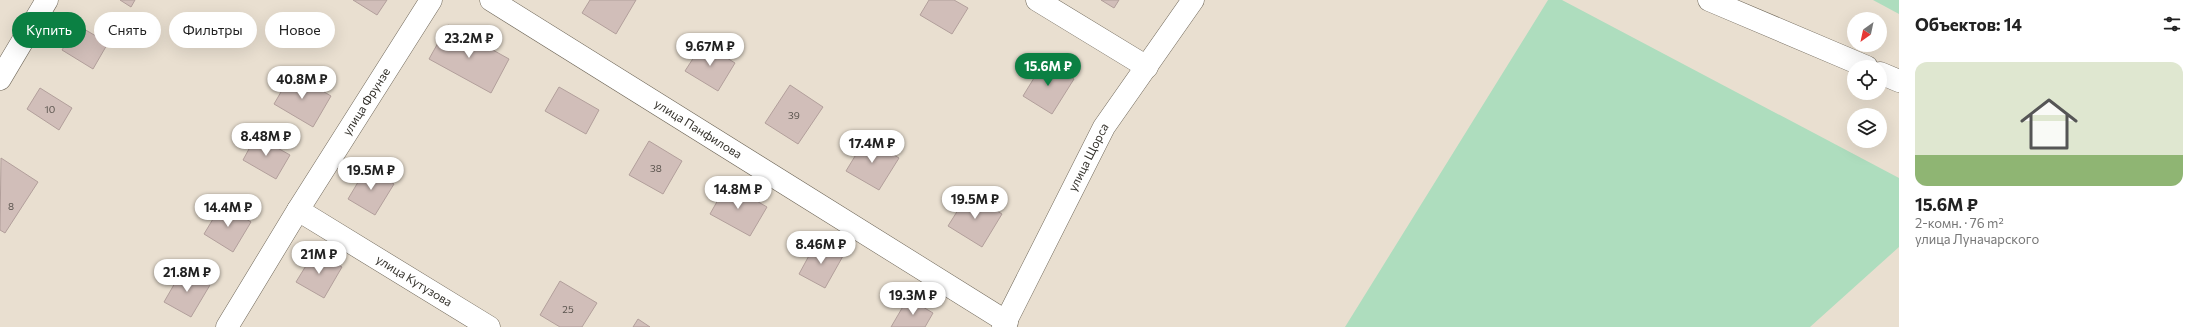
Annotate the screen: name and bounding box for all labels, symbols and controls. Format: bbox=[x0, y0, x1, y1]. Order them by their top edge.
chip: Купить bbox=[12, 12, 86, 48]
chip: Снять bbox=[94, 12, 161, 48]
chip: Фильтры bbox=[169, 12, 257, 48]
chip: Новое bbox=[265, 12, 335, 48]
north arrow bbox=[1847, 12, 1887, 52]
map controls bbox=[1847, 12, 1887, 148]
icon: filters bbox=[2161, 13, 2183, 35]
text: Объектов: 14 bbox=[1915, 14, 2022, 35]
pin: 23.2M ₽ bbox=[432, 25, 506, 59]
text: 23.2M ₽ bbox=[444, 30, 494, 46]
pin: 9.67M ₽ bbox=[673, 33, 747, 67]
text: 9.67M ₽ bbox=[685, 38, 735, 54]
pin: 15.6M ₽ bbox=[1011, 53, 1085, 87]
text: 15.6M ₽ bbox=[1024, 58, 1072, 74]
button: locate bbox=[1847, 60, 1887, 100]
street label: улица Фрунзе bbox=[339, 65, 392, 138]
pin: 40.8M ₽ bbox=[265, 66, 339, 100]
text: 40.8M ₽ bbox=[276, 71, 328, 87]
icon: home bbox=[2013, 88, 2085, 160]
street label: улица Панфилова bbox=[652, 96, 745, 161]
house number: 10 bbox=[45, 103, 55, 115]
button: layers bbox=[1847, 108, 1887, 148]
house number: 39 bbox=[788, 109, 800, 121]
street label: улица Щорса bbox=[1065, 120, 1111, 193]
pin: 8.48M ₽ bbox=[229, 123, 303, 157]
text: 8.48M ₽ bbox=[241, 128, 291, 144]
pin: 17.4M ₽ bbox=[835, 130, 909, 164]
text: 17.4M ₽ bbox=[849, 135, 895, 151]
pin: 19.5M ₽ bbox=[334, 157, 408, 191]
text: 19.5M ₽ bbox=[347, 162, 395, 178]
house number: 38 bbox=[650, 162, 662, 174]
pin: 14.8M ₽ bbox=[701, 176, 775, 210]
text: 14.8M ₽ bbox=[714, 181, 762, 197]
pin: 19.5M ₽ bbox=[938, 186, 1012, 220]
text: 19.5M ₽ bbox=[951, 191, 999, 207]
pin: 14.4M ₽ bbox=[191, 194, 265, 228]
text: 15.6M ₽ bbox=[1915, 194, 1978, 215]
text: 14.4M ₽ bbox=[204, 199, 252, 215]
house number: 8 bbox=[8, 200, 14, 212]
text: 2-комн. · 76 m² bbox=[1915, 215, 2004, 231]
pin: 8.46M ₽ bbox=[784, 231, 858, 265]
text: улица Луначарского bbox=[1915, 231, 2039, 247]
text: 8.46M ₽ bbox=[796, 236, 846, 252]
pin: 21M ₽ bbox=[291, 241, 347, 275]
text: 21M ₽ bbox=[301, 246, 337, 262]
street label: улица Кутузова bbox=[374, 252, 455, 309]
pin: 21.8M ₽ bbox=[150, 259, 224, 293]
text: 21.8M ₽ bbox=[163, 264, 211, 280]
pin: 19.3M ₽ bbox=[876, 282, 950, 316]
text: 19.3M ₽ bbox=[889, 287, 937, 303]
house number: 25 bbox=[562, 303, 574, 315]

